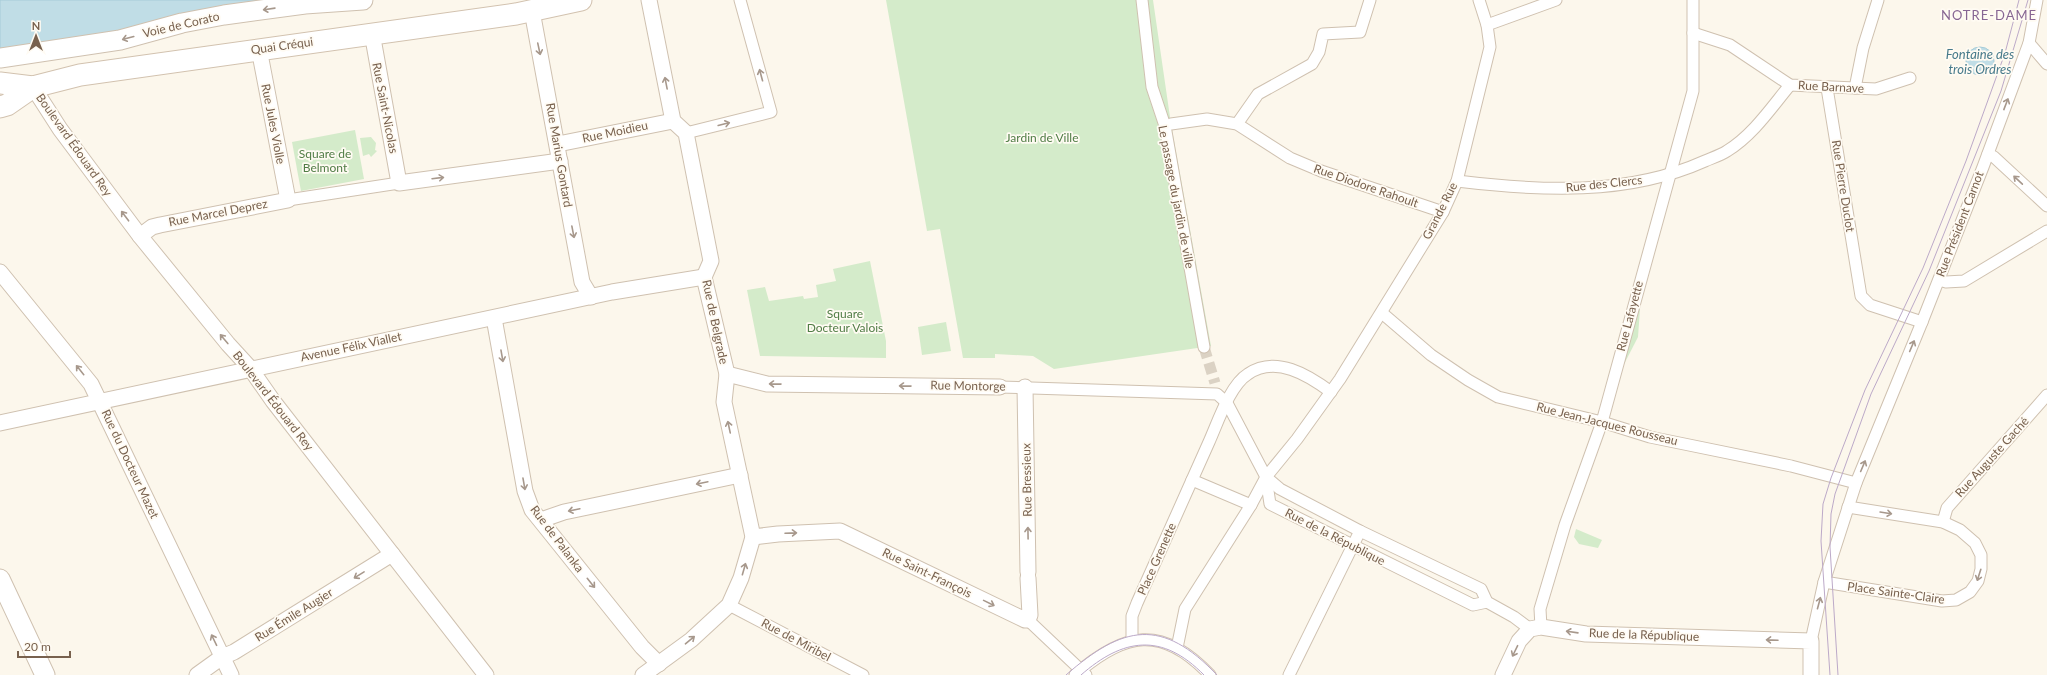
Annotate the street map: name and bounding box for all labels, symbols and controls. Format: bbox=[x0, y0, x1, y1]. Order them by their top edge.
one-way arrow bbox=[263, 5, 276, 12]
district label: NOTRE-DAME bbox=[1941, 7, 2037, 23]
street label: Voie de Corato bbox=[141, 8, 221, 41]
north arrow bbox=[16, 16, 56, 56]
text: N bbox=[32, 19, 40, 32]
street label: Quai Créqui bbox=[250, 34, 314, 57]
one-way arrow bbox=[122, 35, 135, 42]
one-way arrow bbox=[535, 42, 543, 55]
water label: Fontaine des trois Ordres bbox=[1946, 46, 2014, 77]
street label: Rue Saint-Nicolas bbox=[369, 61, 402, 155]
one-way arrow bbox=[756, 69, 764, 82]
one-way arrow bbox=[661, 77, 669, 90]
street label: Rue Barnave bbox=[1798, 77, 1865, 96]
street label: Rue Jules Violle bbox=[258, 83, 289, 165]
street label: Boulevard Édouard Rey bbox=[33, 90, 116, 200]
one-way arrow bbox=[2003, 98, 2010, 111]
street label: Rue Marius Gontard bbox=[543, 102, 576, 208]
street label: Rue Moidieu bbox=[581, 117, 649, 146]
one-way arrow bbox=[717, 120, 730, 127]
street label: Le passage du jardin de ville bbox=[1155, 124, 1198, 270]
park label: Jardin de Ville bbox=[1006, 130, 1079, 145]
street label: Rue Pierre Duclot bbox=[1829, 139, 1858, 234]
park label: Square de Belmont bbox=[299, 146, 351, 175]
street label: Rue Diodore Rahoult bbox=[1312, 161, 1421, 211]
street label: Rue Président Carnot bbox=[1932, 168, 1987, 279]
street label: Rue des Clercs bbox=[1565, 172, 1643, 195]
one-way arrow bbox=[431, 174, 444, 182]
one-way arrow bbox=[2013, 175, 2023, 184]
street label: Grande Rue bbox=[1419, 180, 1460, 242]
street label: Rue Marcel Deprez bbox=[167, 195, 269, 229]
one-way arrow bbox=[121, 211, 130, 222]
one-way arrow bbox=[569, 225, 577, 238]
street label: Rue de Belgrade bbox=[699, 278, 732, 365]
street label: Rue Lafayette bbox=[1613, 279, 1646, 353]
park label: Square Docteur Valois bbox=[807, 306, 883, 335]
street label: Avenue Félix Viallet bbox=[299, 328, 403, 365]
one-way arrow bbox=[220, 334, 229, 345]
one-way arrow bbox=[1909, 340, 1917, 352]
street label: Boulevard Édouard Rey bbox=[230, 348, 317, 454]
one-way arrow bbox=[498, 349, 506, 362]
one-way arrow bbox=[75, 364, 84, 375]
street label: Rue Montorge bbox=[930, 377, 1006, 394]
one-way arrow bbox=[769, 381, 782, 388]
one-way arrow bbox=[899, 382, 912, 390]
street label: Rue Jean-Jacques Rousseau bbox=[1535, 399, 1679, 448]
street label: Rue du Docteur Mazet bbox=[99, 407, 163, 521]
street label: Rue Auguste Gaché bbox=[1952, 413, 2032, 500]
one-way arrow bbox=[725, 420, 733, 433]
street label: Rue Bressieux bbox=[1018, 443, 1035, 517]
one-way arrow bbox=[1859, 460, 1867, 472]
one-way arrow bbox=[520, 477, 528, 490]
one-way arrow bbox=[696, 480, 709, 488]
street label: Rue de Palanka bbox=[527, 502, 587, 575]
street label: Rue de la République bbox=[1283, 505, 1388, 568]
one-way arrow bbox=[568, 506, 581, 514]
one-way arrow bbox=[1879, 509, 1892, 517]
street label: Place Grenette bbox=[1134, 520, 1179, 597]
one-way arrow bbox=[1024, 527, 1032, 540]
one-way arrow bbox=[784, 529, 797, 537]
street label: Rue Saint-François bbox=[880, 544, 974, 601]
one-way arrow bbox=[741, 562, 748, 575]
one-way arrow bbox=[1975, 569, 1982, 582]
one-way arrow bbox=[354, 571, 365, 579]
one-way arrow bbox=[587, 578, 595, 589]
street label: Place Sainte-Claire bbox=[1846, 578, 1946, 607]
street label: Rue Émile Augier bbox=[252, 584, 336, 645]
one-way arrow bbox=[1815, 597, 1823, 610]
one-way arrow bbox=[983, 600, 995, 607]
street label: Rue de Miribel bbox=[759, 615, 834, 664]
street label: Rue de la République bbox=[1589, 625, 1699, 644]
one-way arrow bbox=[1566, 628, 1579, 636]
scale bar bbox=[18, 633, 70, 659]
one-way arrow bbox=[210, 634, 217, 646]
one-way arrow bbox=[685, 636, 695, 645]
one-way arrow bbox=[1766, 636, 1779, 643]
text: 20 m bbox=[24, 639, 51, 654]
one-way arrow bbox=[1510, 645, 1518, 657]

